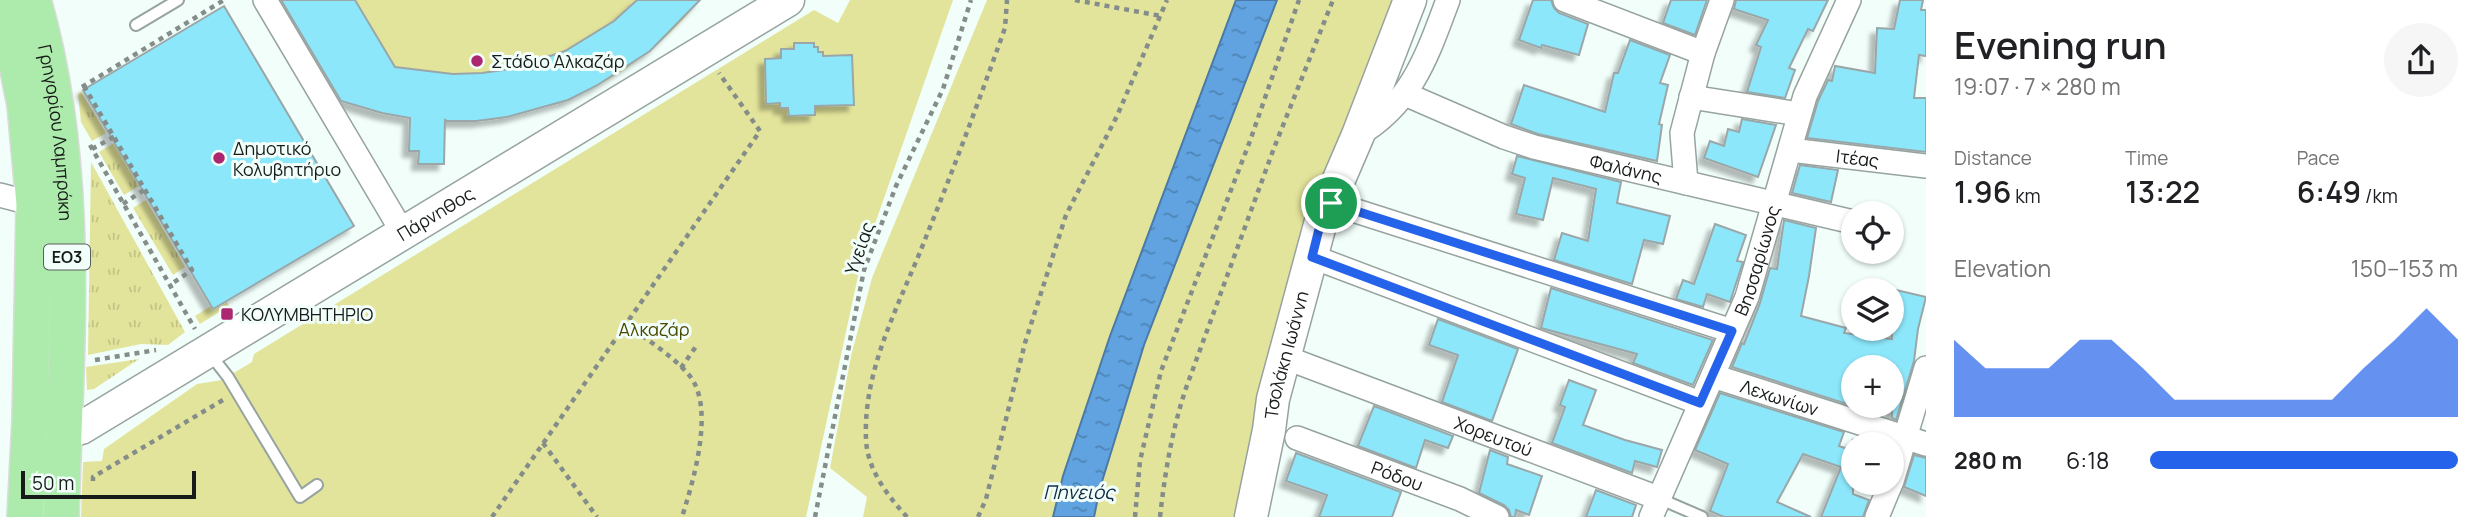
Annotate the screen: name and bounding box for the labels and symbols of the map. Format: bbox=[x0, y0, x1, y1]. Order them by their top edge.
street label: Γρηγορίου Λαμπράκη bbox=[33, 42, 78, 221]
place label: Στάδιο Αλκαζάρ bbox=[491, 49, 625, 73]
marker: Στάδιο Αλκαζάρ bbox=[469, 53, 485, 69]
place label: Δημοτικό Κολυβητήριο bbox=[233, 136, 341, 181]
street label: Ιτέας bbox=[1835, 144, 1880, 172]
street label: Φαλάνης bbox=[1587, 149, 1664, 189]
marker: Δημοτικό Κολυβητήριο bbox=[211, 150, 227, 166]
pin bbox=[1301, 173, 1361, 233]
street label: Πάρνηθος bbox=[392, 181, 478, 246]
street label: Βησσαρίωνος bbox=[1728, 202, 1785, 319]
street label: Υγείας bbox=[839, 218, 879, 278]
road number: ΕΟ3 bbox=[44, 244, 90, 270]
street label: Τσολάκη Ιωάννη bbox=[1259, 288, 1314, 420]
place label: ΚΟΛΥΜΒΗΤΗΡΙΟ bbox=[241, 302, 373, 326]
marker: ΚΟΛΥΜΒΗΤΗΡΙΟ bbox=[219, 306, 235, 322]
park label: Αλκαζάρ bbox=[618, 317, 690, 341]
street label: Λεχωνίων bbox=[1738, 374, 1822, 421]
street label: Χορευτού bbox=[1451, 410, 1536, 462]
street label: Ρόδου bbox=[1368, 455, 1426, 496]
scale bar bbox=[21, 468, 196, 500]
water label: Πηνειός bbox=[1043, 479, 1116, 505]

